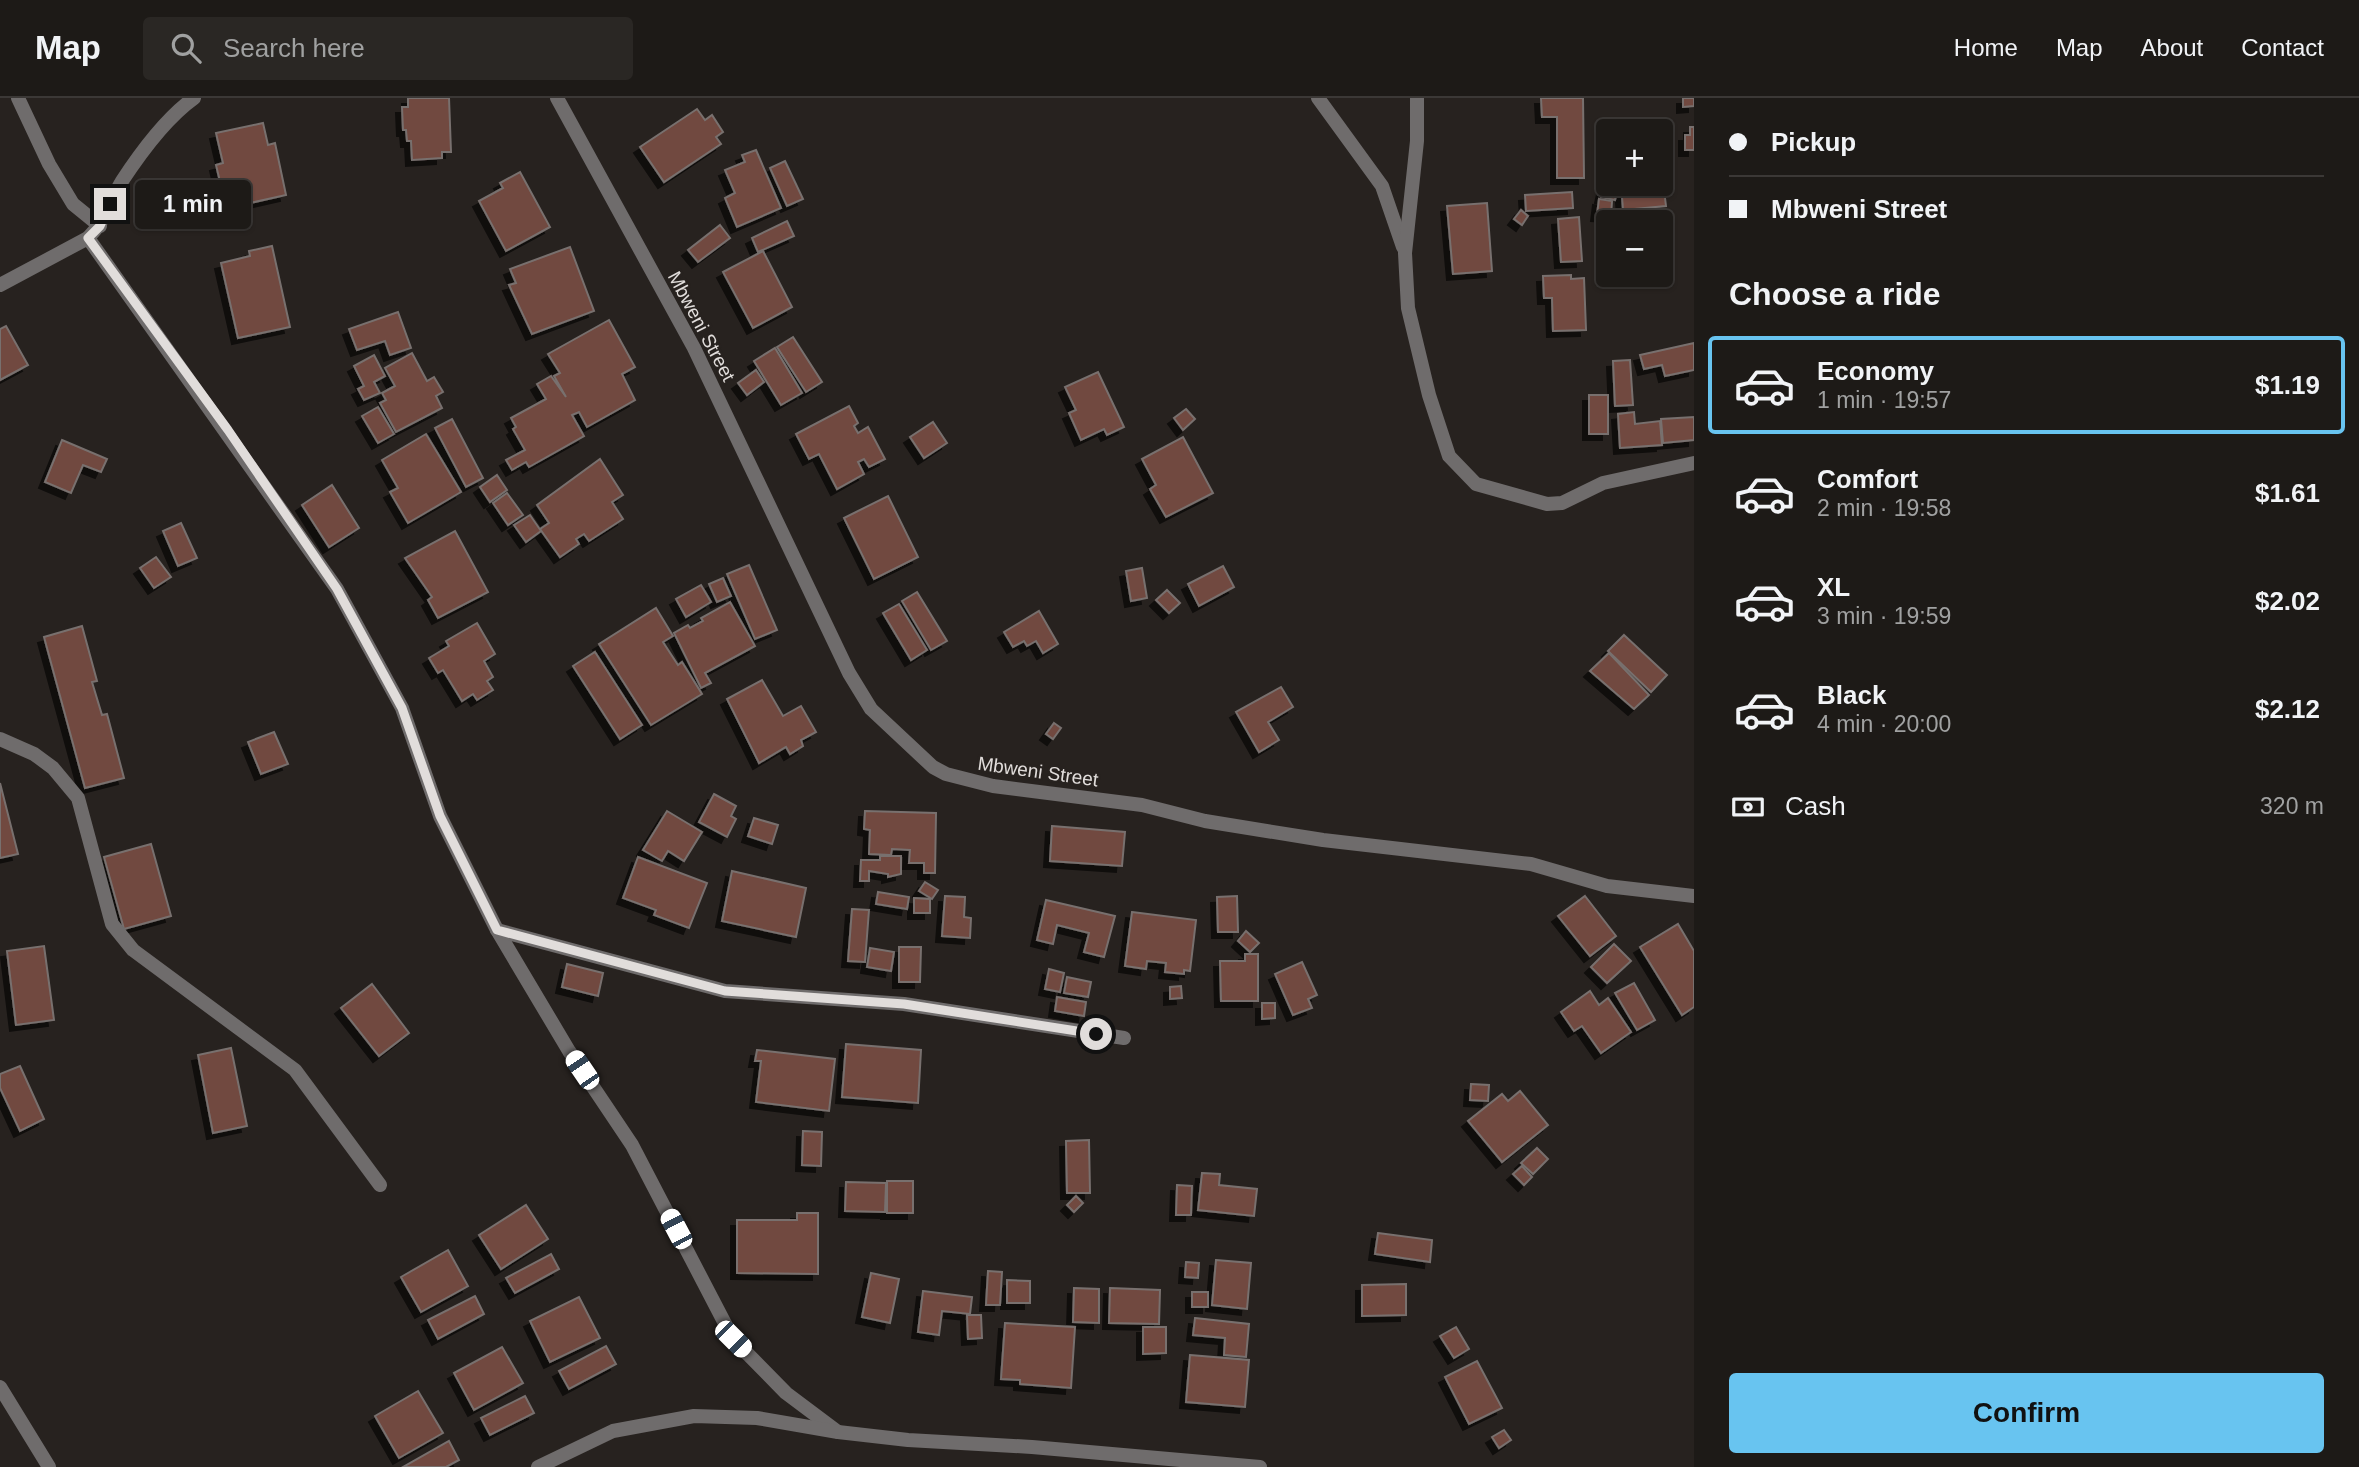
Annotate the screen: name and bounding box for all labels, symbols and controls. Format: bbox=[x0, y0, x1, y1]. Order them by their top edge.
search box bbox=[143, 17, 633, 80]
text: Map bbox=[35, 29, 101, 66]
icon: search bbox=[167, 29, 205, 67]
text: Search here bbox=[223, 33, 365, 63]
text: Home bbox=[1954, 34, 2018, 61]
text: Map bbox=[2056, 34, 2103, 61]
text: About bbox=[2141, 34, 2203, 61]
text: Contact bbox=[2241, 34, 2324, 61]
map controls bbox=[1596, 119, 1673, 287]
button: + bbox=[1596, 119, 1673, 196]
text: Pickup bbox=[1771, 127, 1856, 157]
callout: 1 min bbox=[134, 180, 250, 228]
route end bbox=[94, 188, 126, 220]
text: 1 min bbox=[163, 191, 223, 217]
text: Mbweni Street bbox=[1771, 194, 1947, 224]
button: − bbox=[1596, 210, 1673, 287]
street label: Mbweni Street bbox=[664, 268, 740, 385]
text: Choose a ride bbox=[1729, 276, 1941, 312]
icon: car bbox=[1733, 354, 1796, 417]
text: Economy bbox=[1817, 356, 1934, 386]
text: $1.19 bbox=[2255, 370, 2320, 400]
text: 1 min · 19:57 bbox=[1817, 387, 1951, 413]
icon: car bbox=[1733, 462, 1796, 525]
text: Comfort bbox=[1817, 464, 1918, 494]
text: $1.61 bbox=[2255, 478, 2320, 508]
text: 2 min · 19:58 bbox=[1817, 495, 1951, 521]
icon: car bbox=[1733, 570, 1796, 633]
text: XL bbox=[1817, 572, 1850, 602]
text: $2.02 bbox=[2255, 586, 2320, 616]
text: 3 min · 19:59 bbox=[1817, 603, 1951, 629]
icon: car bbox=[1733, 678, 1796, 741]
text: Black bbox=[1817, 680, 1886, 710]
text: $2.12 bbox=[2255, 694, 2320, 724]
text: 4 min · 20:00 bbox=[1817, 711, 1951, 737]
street label: Mbweni Street bbox=[976, 753, 1100, 790]
icon: cash bbox=[1729, 788, 1767, 826]
text: Cash bbox=[1785, 791, 1846, 821]
text: 320 m bbox=[2260, 793, 2324, 819]
route start bbox=[1080, 1018, 1112, 1050]
car bbox=[562, 1047, 603, 1093]
car bbox=[657, 1206, 696, 1252]
car bbox=[711, 1317, 756, 1361]
button: Confirm bbox=[1729, 1373, 2324, 1453]

